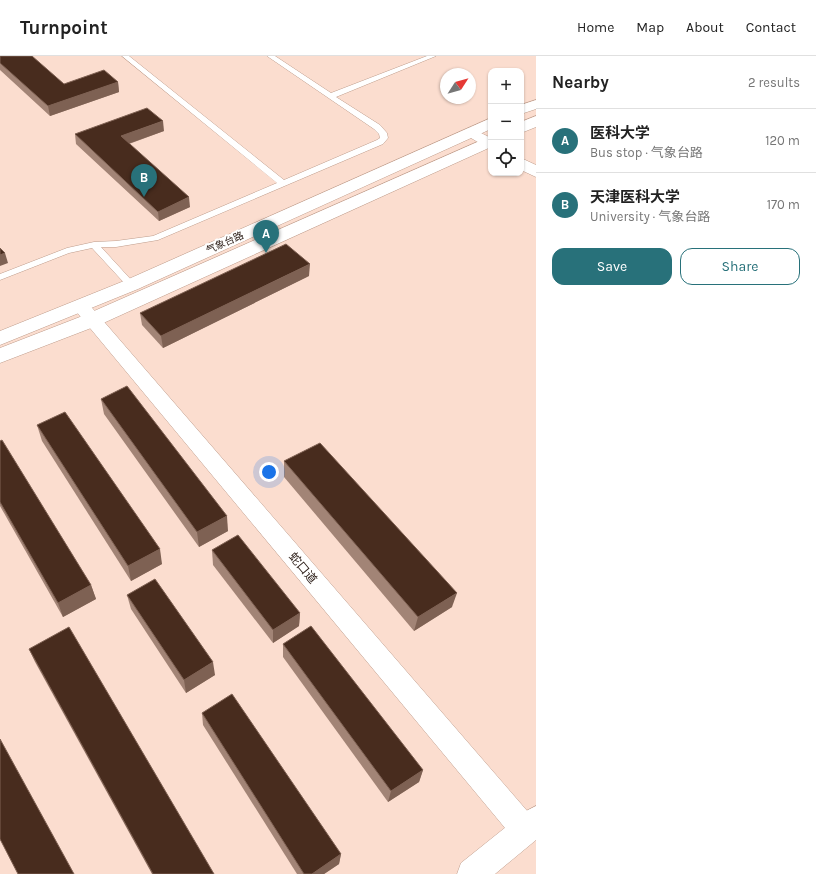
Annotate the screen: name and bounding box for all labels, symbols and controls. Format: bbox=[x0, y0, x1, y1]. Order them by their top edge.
text: Turnpoint bbox=[20, 17, 108, 39]
text: Home bbox=[577, 19, 614, 36]
text: Map bbox=[636, 19, 664, 36]
text: About bbox=[686, 19, 724, 36]
text: Contact bbox=[746, 19, 796, 36]
north arrow bbox=[440, 68, 476, 104]
map controls bbox=[488, 68, 524, 176]
button: + bbox=[488, 68, 524, 104]
text: Nearby bbox=[552, 72, 609, 92]
text: 2 results bbox=[748, 75, 800, 90]
button: − bbox=[488, 104, 524, 140]
text: 医科大学 bbox=[590, 124, 650, 142]
text: A bbox=[561, 133, 569, 148]
text: 120 m bbox=[765, 133, 800, 148]
button: locate bbox=[488, 140, 524, 176]
text: Bus stop · 气象台路 bbox=[590, 145, 703, 160]
pin: B bbox=[131, 164, 157, 197]
text: 天津医科大学 bbox=[590, 188, 680, 206]
text: B bbox=[561, 197, 569, 212]
text: 170 m bbox=[767, 197, 800, 212]
text: University · 气象台路 bbox=[590, 209, 710, 224]
pin: A bbox=[253, 220, 279, 253]
street label: 气象台路 bbox=[204, 229, 246, 257]
button: Save bbox=[552, 248, 672, 285]
button: Share bbox=[680, 248, 800, 285]
your location bbox=[259, 462, 279, 482]
street label: 蛇口道 bbox=[286, 550, 320, 586]

